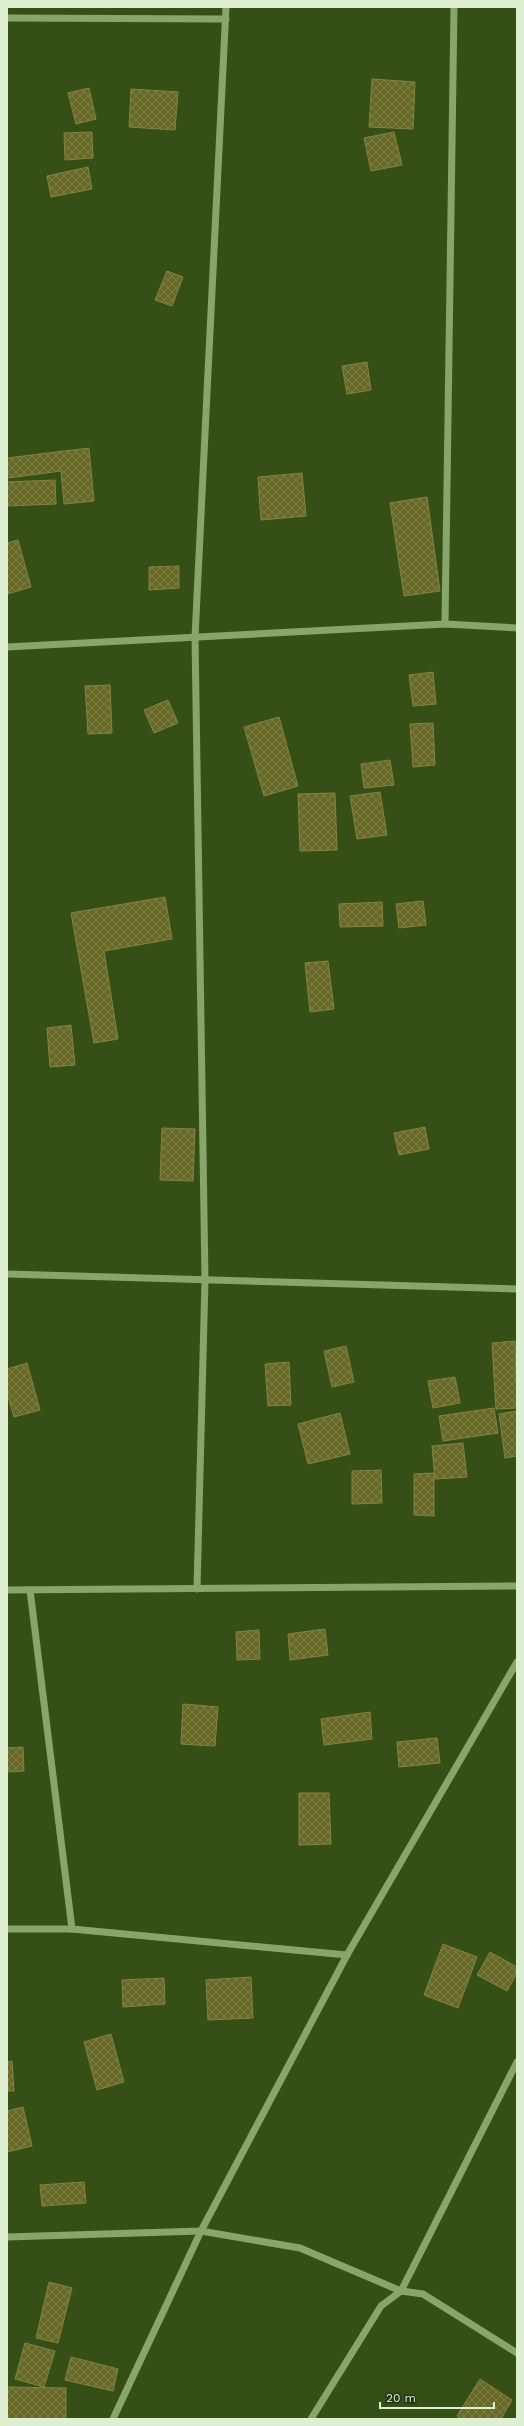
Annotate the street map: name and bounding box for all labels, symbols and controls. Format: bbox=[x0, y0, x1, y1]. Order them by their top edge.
scale bar bbox=[380, 2384, 494, 2410]
text: 20 m bbox=[386, 2391, 416, 2405]

